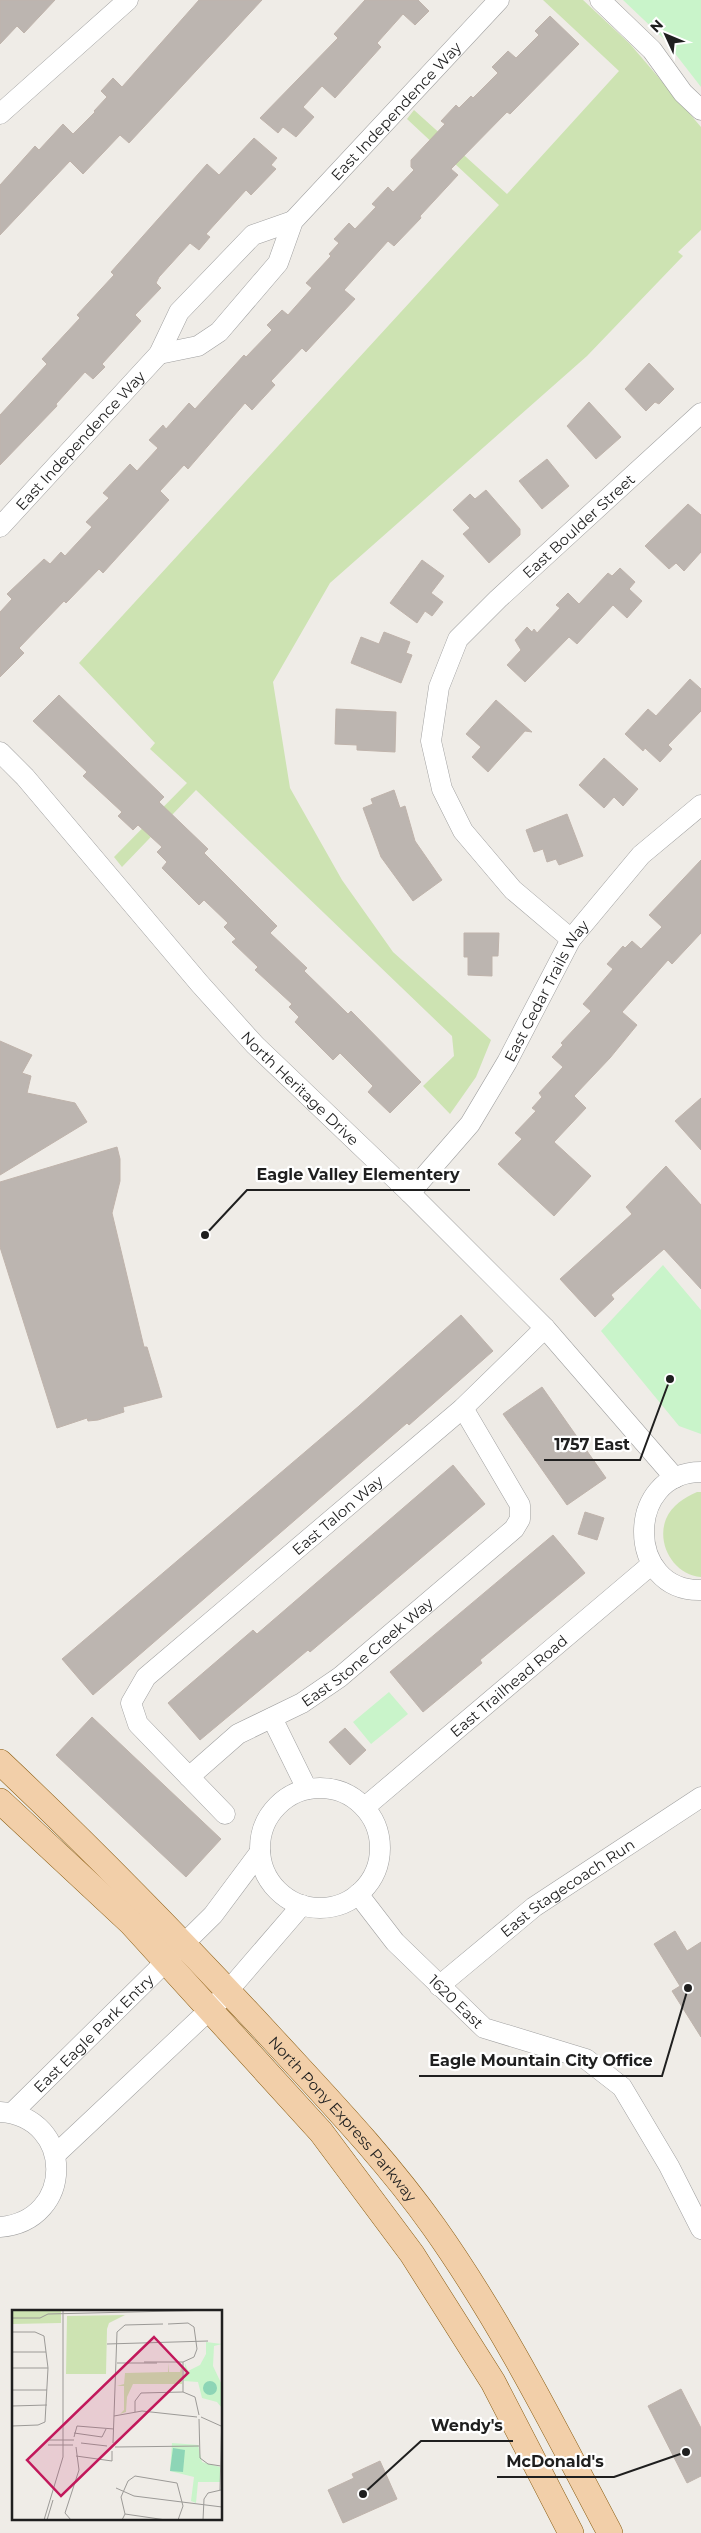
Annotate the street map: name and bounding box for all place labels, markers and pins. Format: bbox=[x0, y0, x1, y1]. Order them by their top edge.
callout: Eagle Valley Elementery bbox=[247, 1159, 470, 1190]
callout: 1757 East bbox=[544, 1429, 640, 1460]
callout: Eagle Mountain City Office bbox=[419, 2045, 662, 2076]
callout: Wendy's bbox=[421, 2410, 513, 2441]
callout: McDonald's bbox=[497, 2446, 614, 2477]

